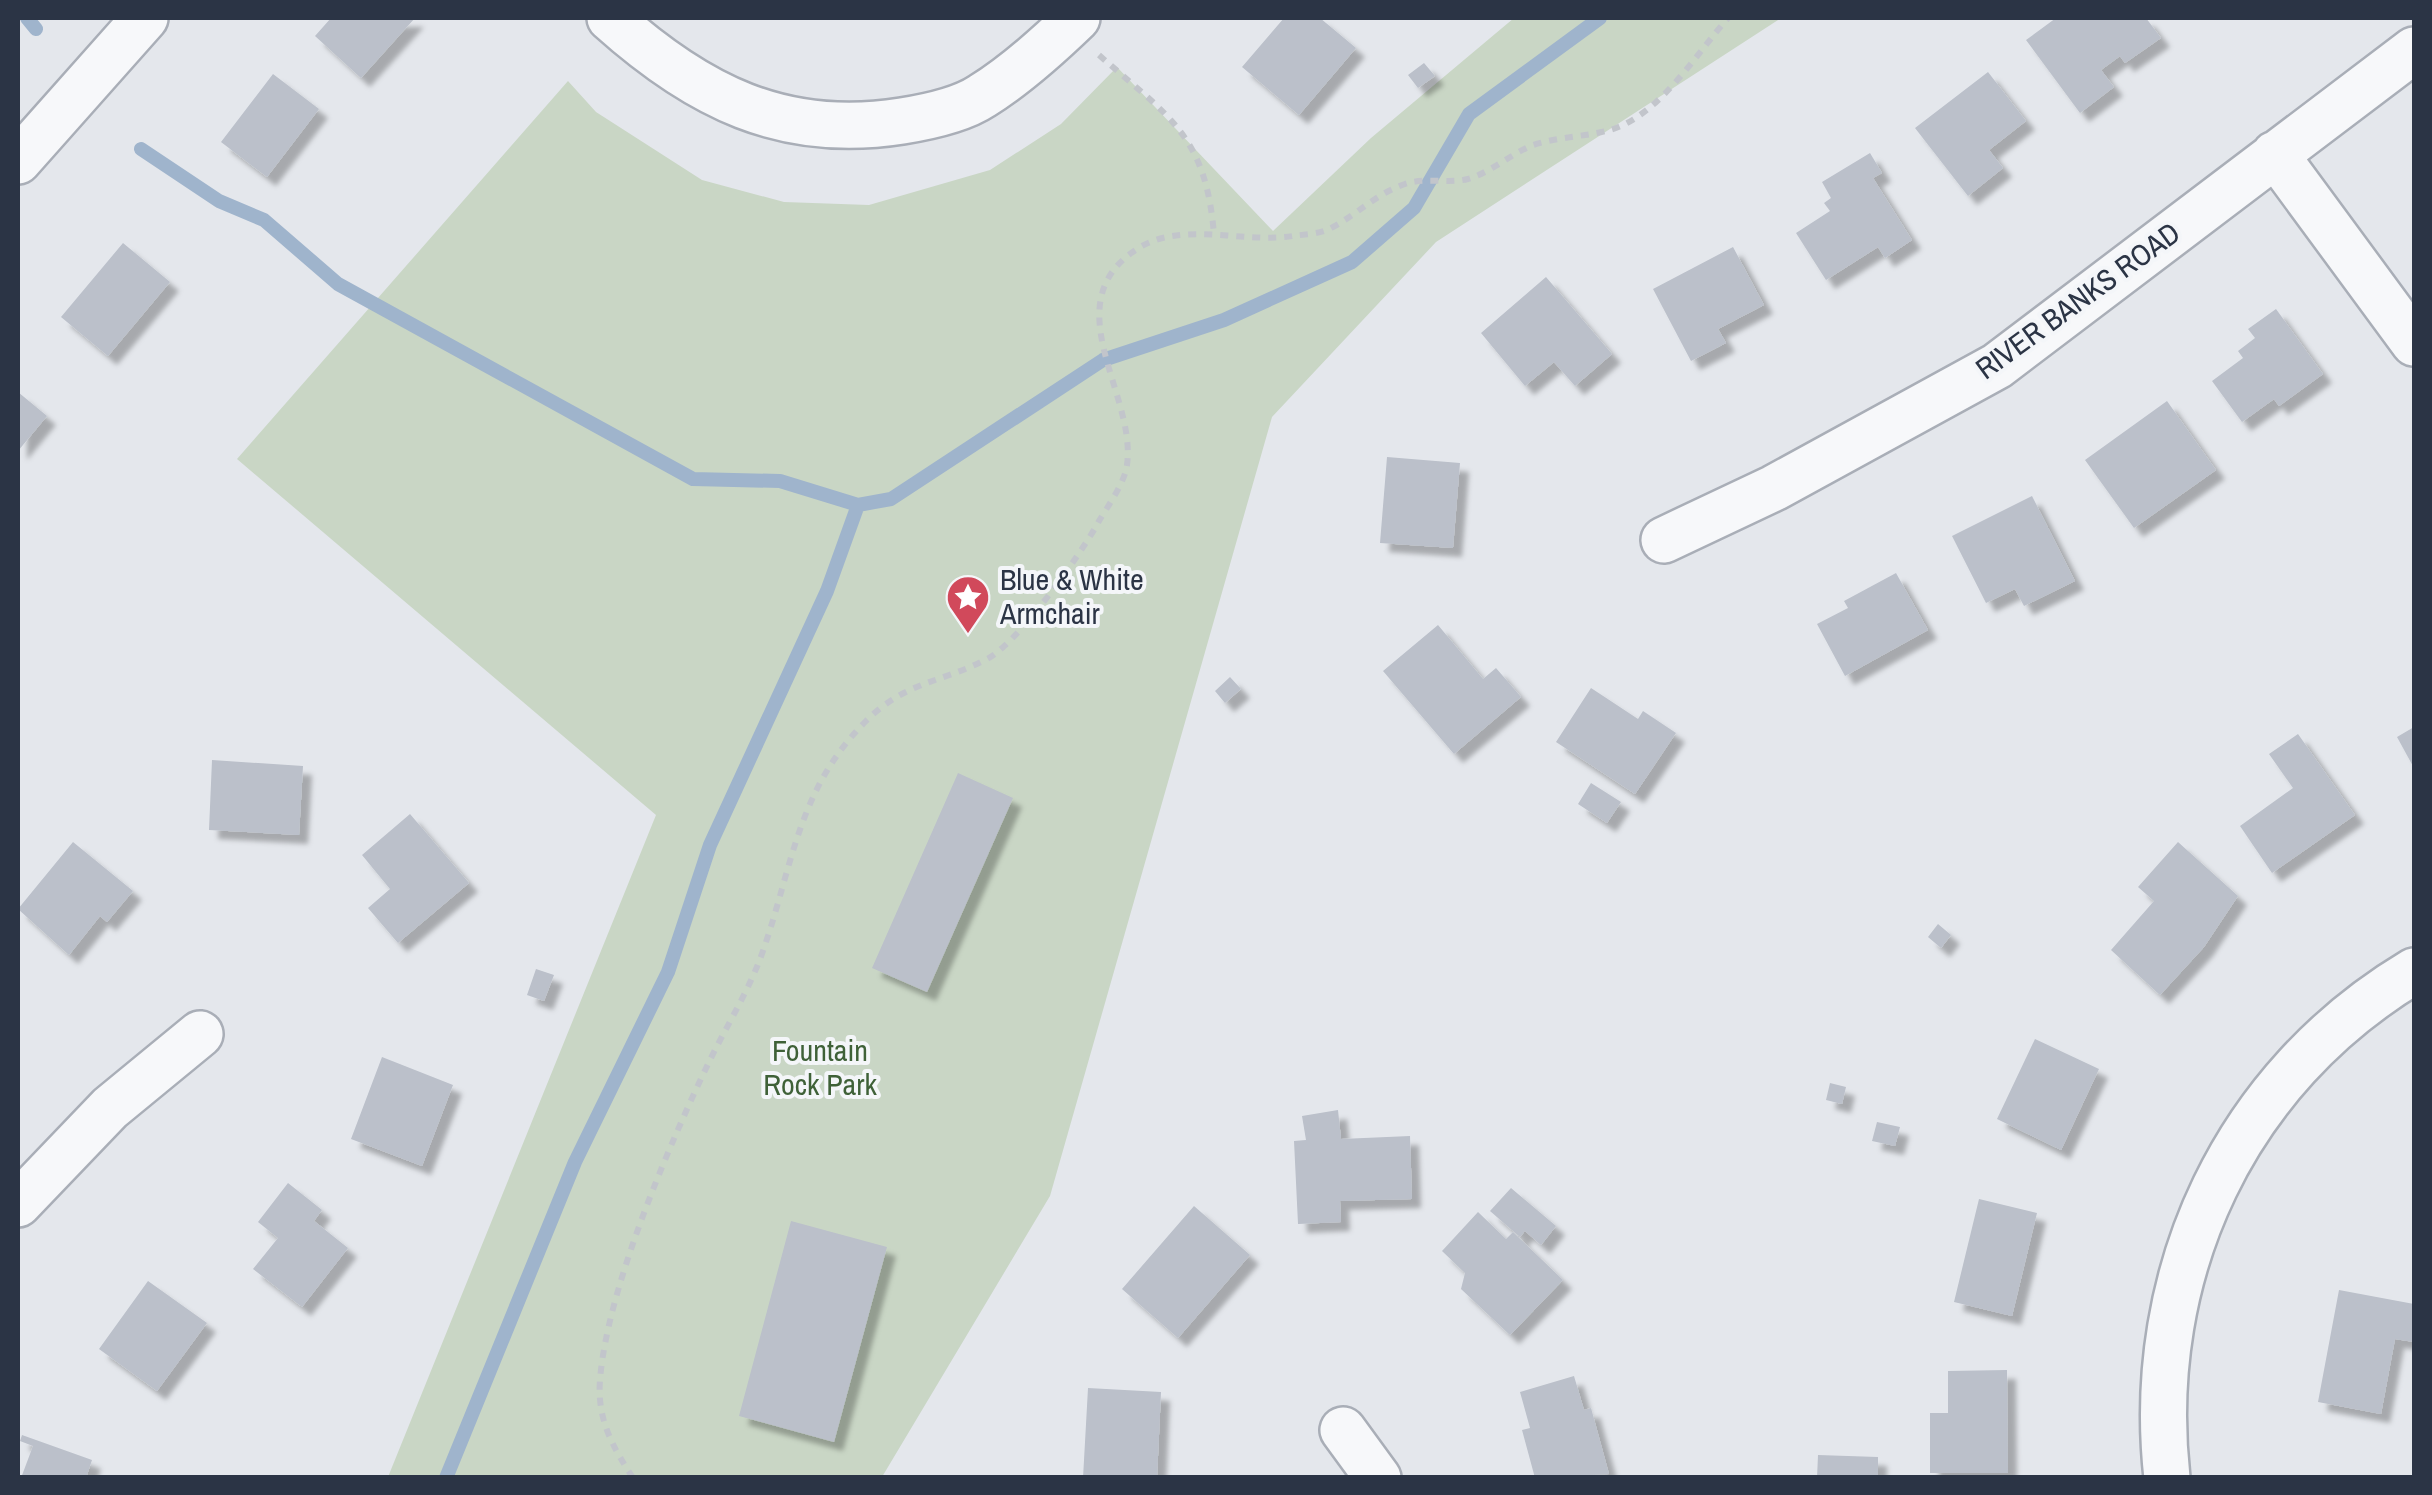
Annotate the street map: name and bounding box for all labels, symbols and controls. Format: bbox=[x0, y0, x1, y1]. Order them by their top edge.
street label: RIVER BANKS ROAD bbox=[1967, 212, 2188, 388]
place label: Blue & White Armchair bbox=[999, 559, 1144, 633]
place icon: Blue & White Armchair bbox=[945, 574, 991, 635]
park label: Fountain Rock Park bbox=[763, 1030, 877, 1104]

